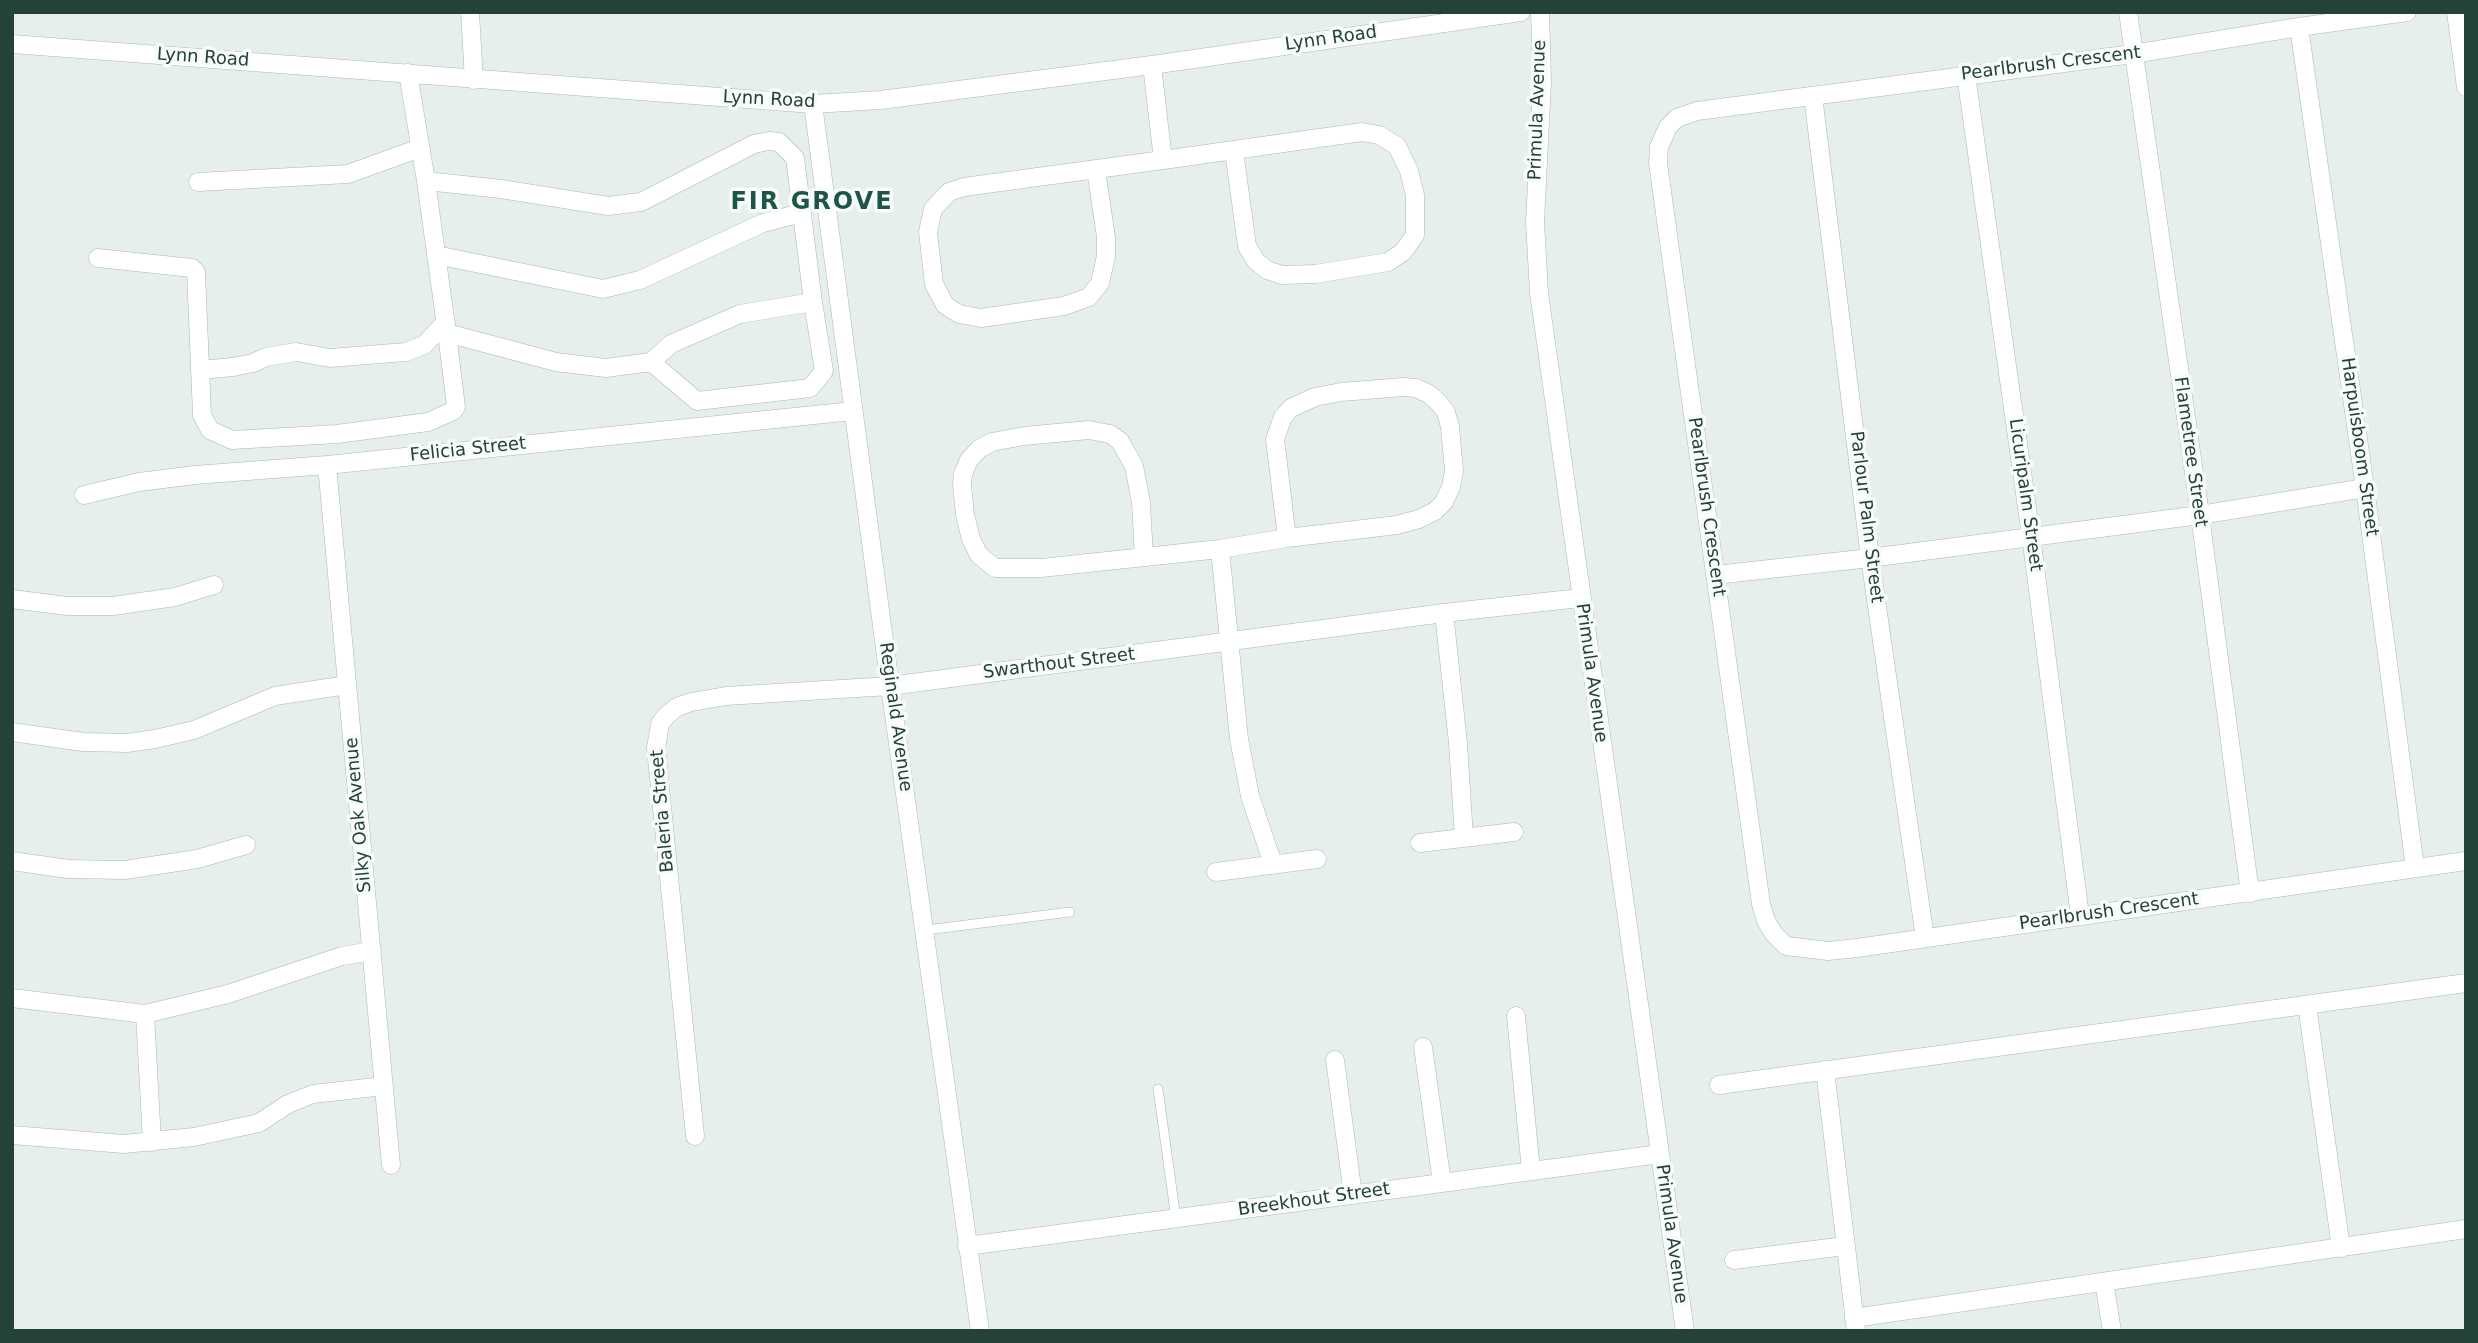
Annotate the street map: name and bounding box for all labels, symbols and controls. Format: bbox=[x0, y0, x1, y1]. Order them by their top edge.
street label: Lynn Road bbox=[1284, 22, 1378, 56]
street label: Primula Avenue bbox=[1525, 39, 1551, 181]
street label: Pearlbrush Crescent bbox=[1960, 42, 2142, 86]
street label: Lynn Road bbox=[156, 44, 250, 72]
street label: Lynn Road bbox=[722, 87, 816, 113]
district label: FIR GROVE bbox=[732, 189, 892, 217]
street label: Harpuisboom Street bbox=[2336, 356, 2382, 538]
street label: Flametree Street bbox=[2169, 375, 2211, 529]
street label: Pearlbrush Crescent bbox=[1683, 416, 1729, 598]
street label: Licuripalm Street bbox=[2004, 417, 2046, 573]
street label: Parlour Palm Street bbox=[1845, 430, 1887, 604]
street label: Felicia Street bbox=[409, 433, 527, 467]
street label: Primula Avenue bbox=[1571, 602, 1611, 744]
street label: Reginald Avenue bbox=[874, 641, 916, 793]
street label: Swarthout Street bbox=[982, 644, 1136, 684]
street label: Silky Oak Avenue bbox=[341, 736, 377, 894]
street label: Baleria Street bbox=[647, 749, 679, 873]
street label: Pearlbrush Crescent bbox=[2018, 889, 2200, 935]
street label: Primula Avenue bbox=[1651, 1163, 1691, 1305]
street label: Breekhout Street bbox=[1237, 1179, 1391, 1221]

